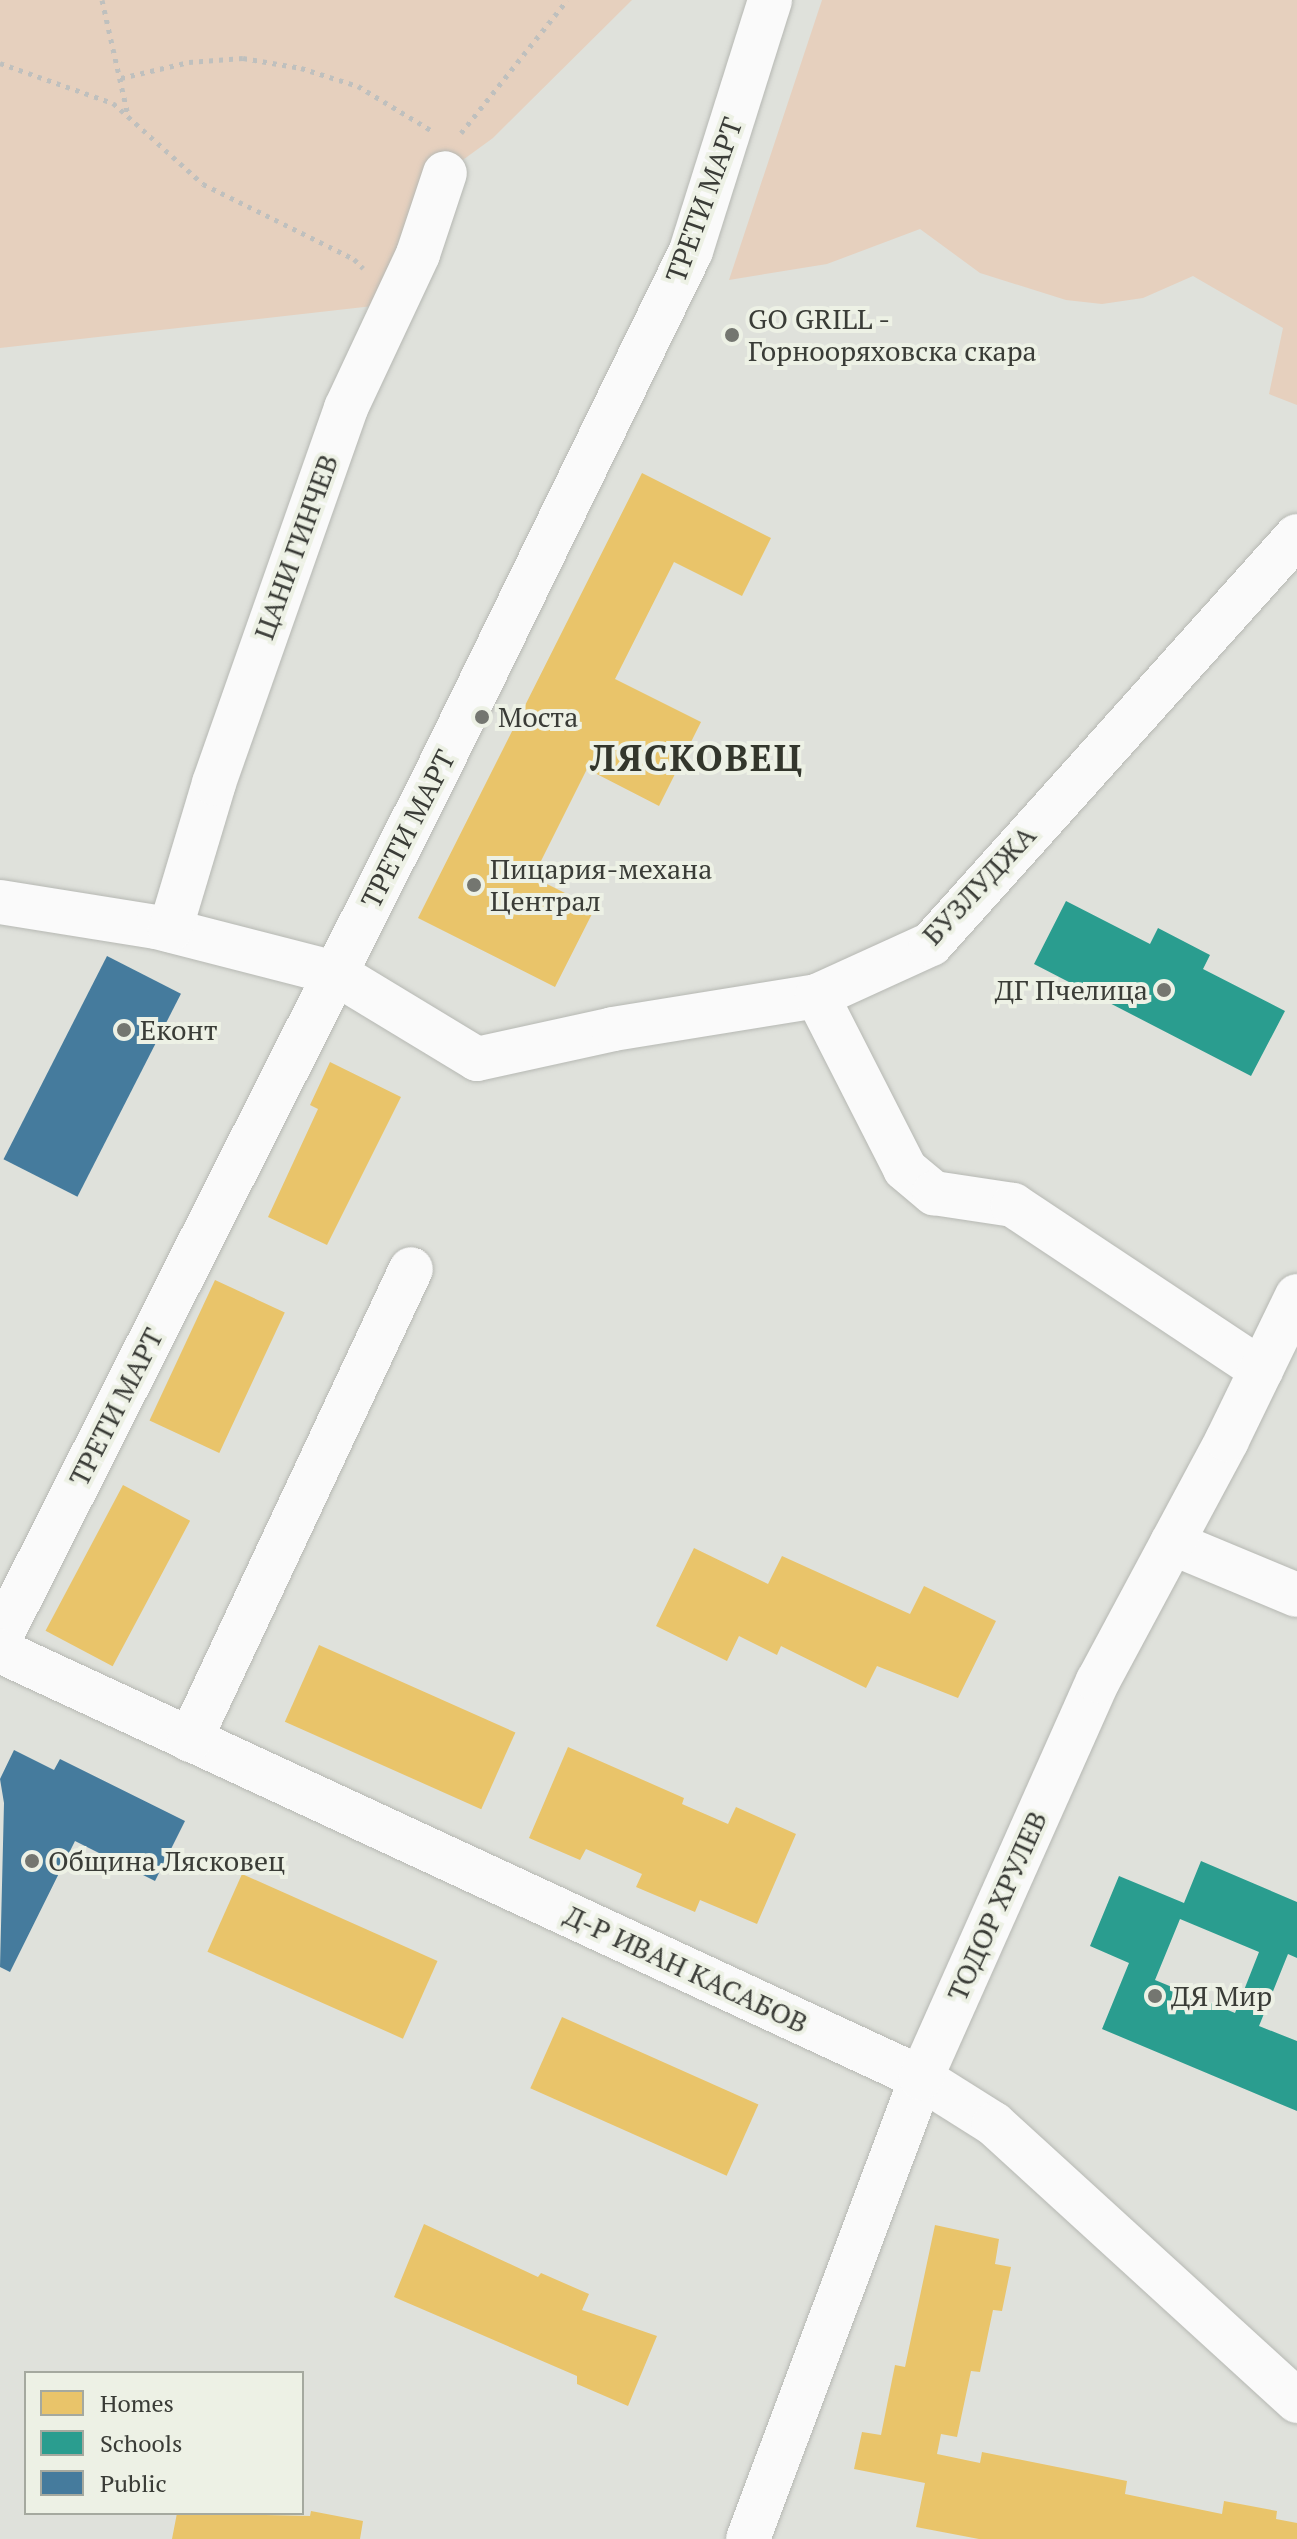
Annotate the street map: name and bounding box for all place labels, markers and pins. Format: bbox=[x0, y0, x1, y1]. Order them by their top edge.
place label: GO GRILL - Горнооряховска скара bbox=[748, 302, 1037, 368]
marker: GO GRILL - Горнооряховска скара bbox=[723, 326, 741, 344]
place label: Моста bbox=[498, 700, 578, 734]
marker: Моста bbox=[473, 708, 491, 726]
place label: Пицария-механа Централ bbox=[490, 852, 712, 918]
marker: Пицария-механа Централ bbox=[465, 876, 483, 894]
place label: ДГ Пчелица bbox=[995, 973, 1148, 1007]
marker: ДГ Пчелица bbox=[1155, 981, 1173, 999]
place label: Еконт bbox=[140, 1013, 218, 1047]
marker: Еконт bbox=[115, 1021, 133, 1039]
place label: Община Лясковец bbox=[48, 1844, 285, 1878]
marker: Община Лясковец bbox=[23, 1852, 41, 1870]
place label: ДЯ Мир bbox=[1171, 1979, 1272, 2013]
marker: ДЯ Мир bbox=[1146, 1987, 1164, 2005]

